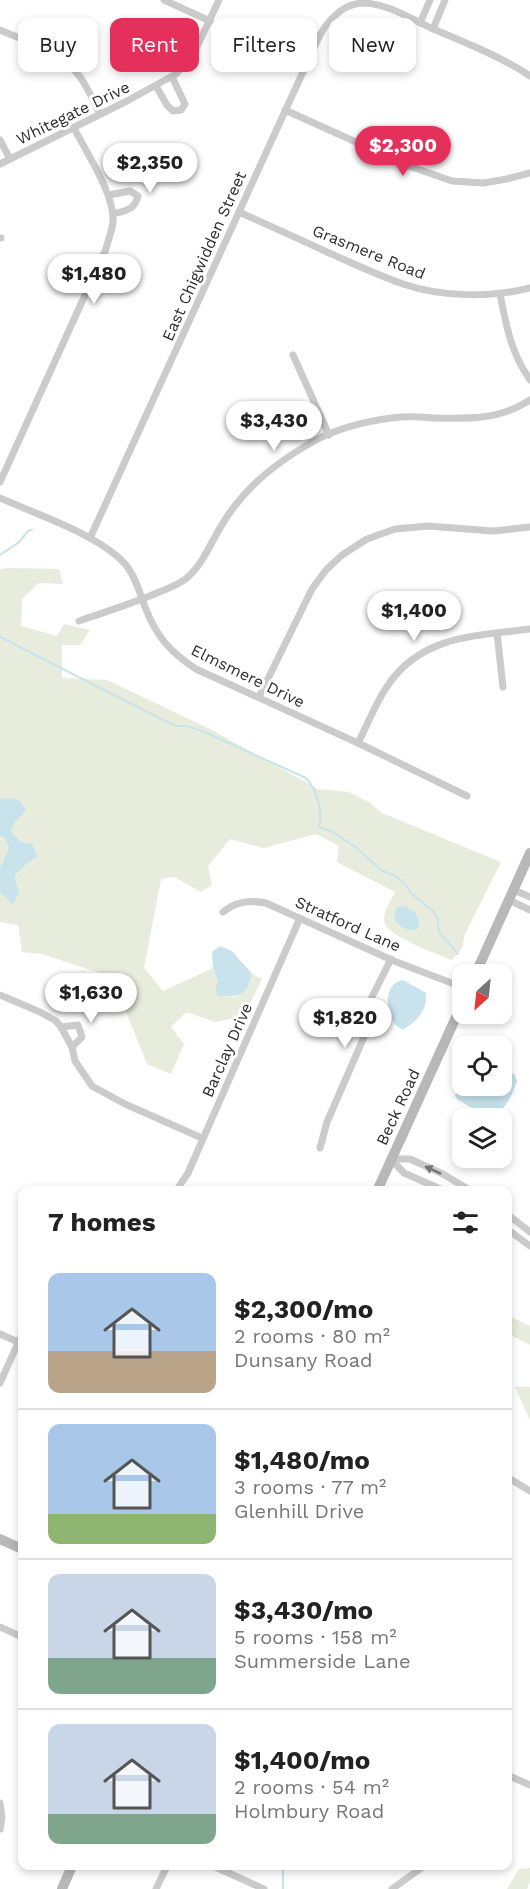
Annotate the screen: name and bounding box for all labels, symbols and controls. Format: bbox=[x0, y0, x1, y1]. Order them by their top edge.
chip: Buy bbox=[18, 18, 98, 72]
chip: Rent bbox=[110, 18, 199, 72]
chip: Filters bbox=[211, 18, 317, 72]
chip: New bbox=[329, 18, 416, 72]
street label: Whitegate Drive bbox=[13, 77, 133, 149]
pin: $2,300 bbox=[354, 126, 452, 177]
text: $2,300 bbox=[369, 133, 437, 157]
pin: $2,350 bbox=[101, 143, 199, 194]
text: $2,350 bbox=[117, 150, 183, 174]
street label: East Chigwidden Street bbox=[158, 168, 250, 344]
street label: Grasmere Road bbox=[310, 221, 428, 283]
pin: $1,480 bbox=[45, 254, 143, 305]
text: $1,480 bbox=[61, 261, 127, 285]
pin: $3,430 bbox=[225, 401, 323, 452]
text: $3,430 bbox=[240, 408, 308, 432]
pin: $1,400 bbox=[365, 591, 463, 642]
text: $1,400 bbox=[381, 598, 447, 622]
street label: Elmsmere Drive bbox=[188, 640, 308, 712]
street label: Stratford Lane bbox=[292, 892, 404, 956]
north arrow bbox=[452, 964, 512, 1024]
map controls bbox=[452, 964, 512, 1168]
pin: $1,630 bbox=[42, 973, 140, 1024]
text: $1,630 bbox=[59, 980, 123, 1004]
pin: $1,820 bbox=[296, 998, 394, 1049]
street label: Barclay Drive bbox=[198, 1000, 256, 1100]
text: $1,820 bbox=[313, 1005, 377, 1029]
button: locate bbox=[452, 1036, 512, 1096]
street label: Beck Road bbox=[372, 1066, 424, 1148]
button: layers bbox=[452, 1108, 512, 1168]
one-way arrow bbox=[424, 1165, 441, 1174]
icon: filters bbox=[449, 1206, 482, 1239]
text: 7 homes bbox=[48, 1207, 156, 1237]
text: $2,300/mo bbox=[234, 1294, 373, 1324]
icon: home bbox=[96, 1297, 168, 1369]
text: 2 rooms · 80 m² bbox=[234, 1324, 390, 1348]
text: Dunsany Road bbox=[234, 1348, 373, 1372]
text: $1,480/mo bbox=[234, 1445, 370, 1475]
icon: home bbox=[96, 1448, 168, 1520]
text: 3 rooms · 77 m² bbox=[234, 1475, 386, 1499]
text: Glenhill Drive bbox=[234, 1499, 364, 1523]
text: $3,430/mo bbox=[234, 1595, 373, 1625]
icon: home bbox=[96, 1598, 168, 1670]
text: 5 rooms · 158 m² bbox=[234, 1625, 397, 1649]
text: Summerside Lane bbox=[234, 1649, 410, 1673]
text: $1,400/mo bbox=[234, 1745, 370, 1775]
icon: home bbox=[96, 1748, 168, 1820]
text: 2 rooms · 54 m² bbox=[234, 1775, 389, 1799]
text: Holmbury Road bbox=[234, 1799, 384, 1823]

